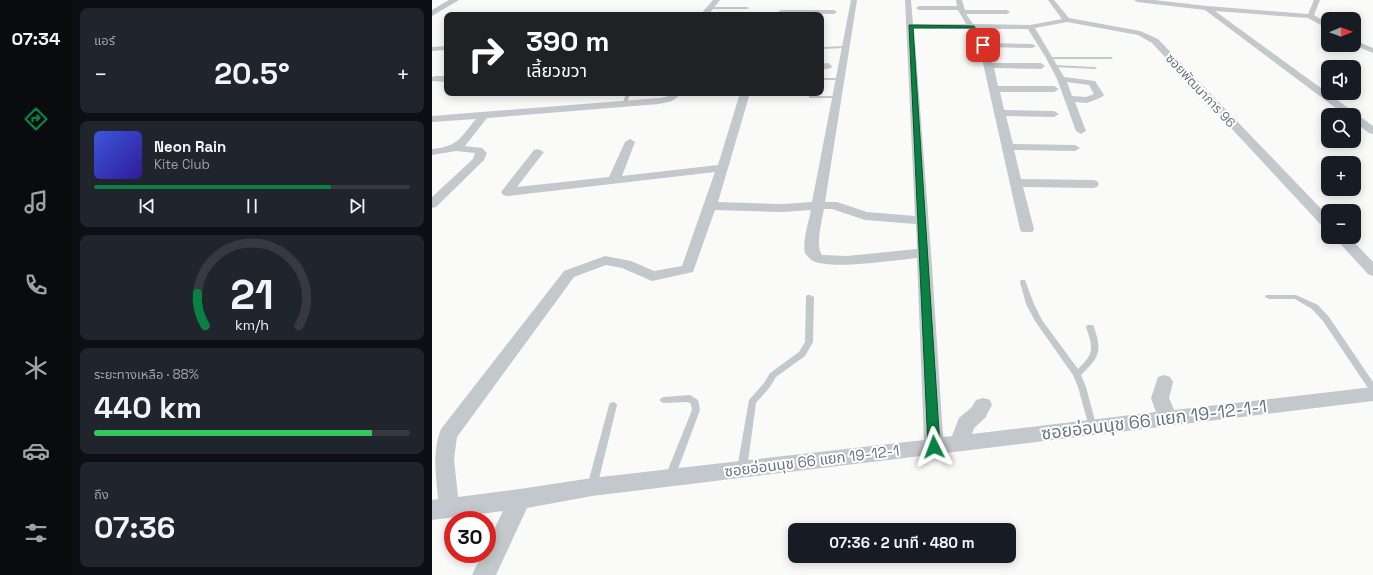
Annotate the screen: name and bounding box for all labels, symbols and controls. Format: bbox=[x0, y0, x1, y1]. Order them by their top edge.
north arrow bbox=[1321, 12, 1361, 52]
map controls bbox=[1321, 12, 1361, 244]
text: 390 m bbox=[526, 23, 610, 59]
text: 07:34 bbox=[11, 27, 61, 50]
icon: right bbox=[460, 28, 512, 80]
pin bbox=[966, 28, 1000, 62]
text: แอร์ bbox=[94, 32, 115, 49]
icon: arrive bbox=[972, 34, 994, 56]
street label: ซอยพัฒนาการ 96 bbox=[1162, 50, 1239, 131]
text: 20.5° bbox=[214, 54, 290, 93]
text: เลี้ยวขวา bbox=[526, 59, 587, 82]
text: − bbox=[94, 60, 108, 88]
text: + bbox=[396, 60, 410, 88]
button: sound bbox=[1321, 60, 1361, 100]
icon: directions bbox=[22, 105, 50, 133]
button: search bbox=[1321, 108, 1361, 148]
text: Neon Rain bbox=[154, 137, 226, 156]
text: Kite Club bbox=[154, 156, 210, 173]
button: + bbox=[1321, 156, 1361, 196]
icon: music bbox=[22, 188, 50, 216]
icon: previous bbox=[136, 195, 158, 217]
icon: pause bbox=[241, 195, 263, 217]
icon: next bbox=[346, 195, 368, 217]
button: − bbox=[1321, 204, 1361, 244]
text: 21 bbox=[230, 267, 274, 320]
icon: phone bbox=[22, 271, 50, 299]
text: km/h bbox=[235, 315, 269, 333]
icon: climate bbox=[22, 354, 50, 382]
text: ระยะทางเหลือ · 88% bbox=[94, 366, 199, 383]
text: 440 km bbox=[94, 388, 202, 427]
street label: ซอยอ่อนนุช 66 แยก 19-12-1-1 bbox=[1040, 394, 1268, 445]
position arrow bbox=[913, 426, 955, 468]
icon: car bbox=[22, 437, 50, 465]
street label: ซอยอ่อนนุช 66 แยก 19-12-1 bbox=[723, 440, 901, 481]
text: ถึง bbox=[94, 486, 109, 503]
text: 07:36 bbox=[94, 508, 175, 547]
speed limit sign: 30 bbox=[444, 511, 496, 563]
icon: filters bbox=[22, 519, 50, 547]
text: 07:36 · 2 นาที · 480 m bbox=[829, 533, 975, 552]

